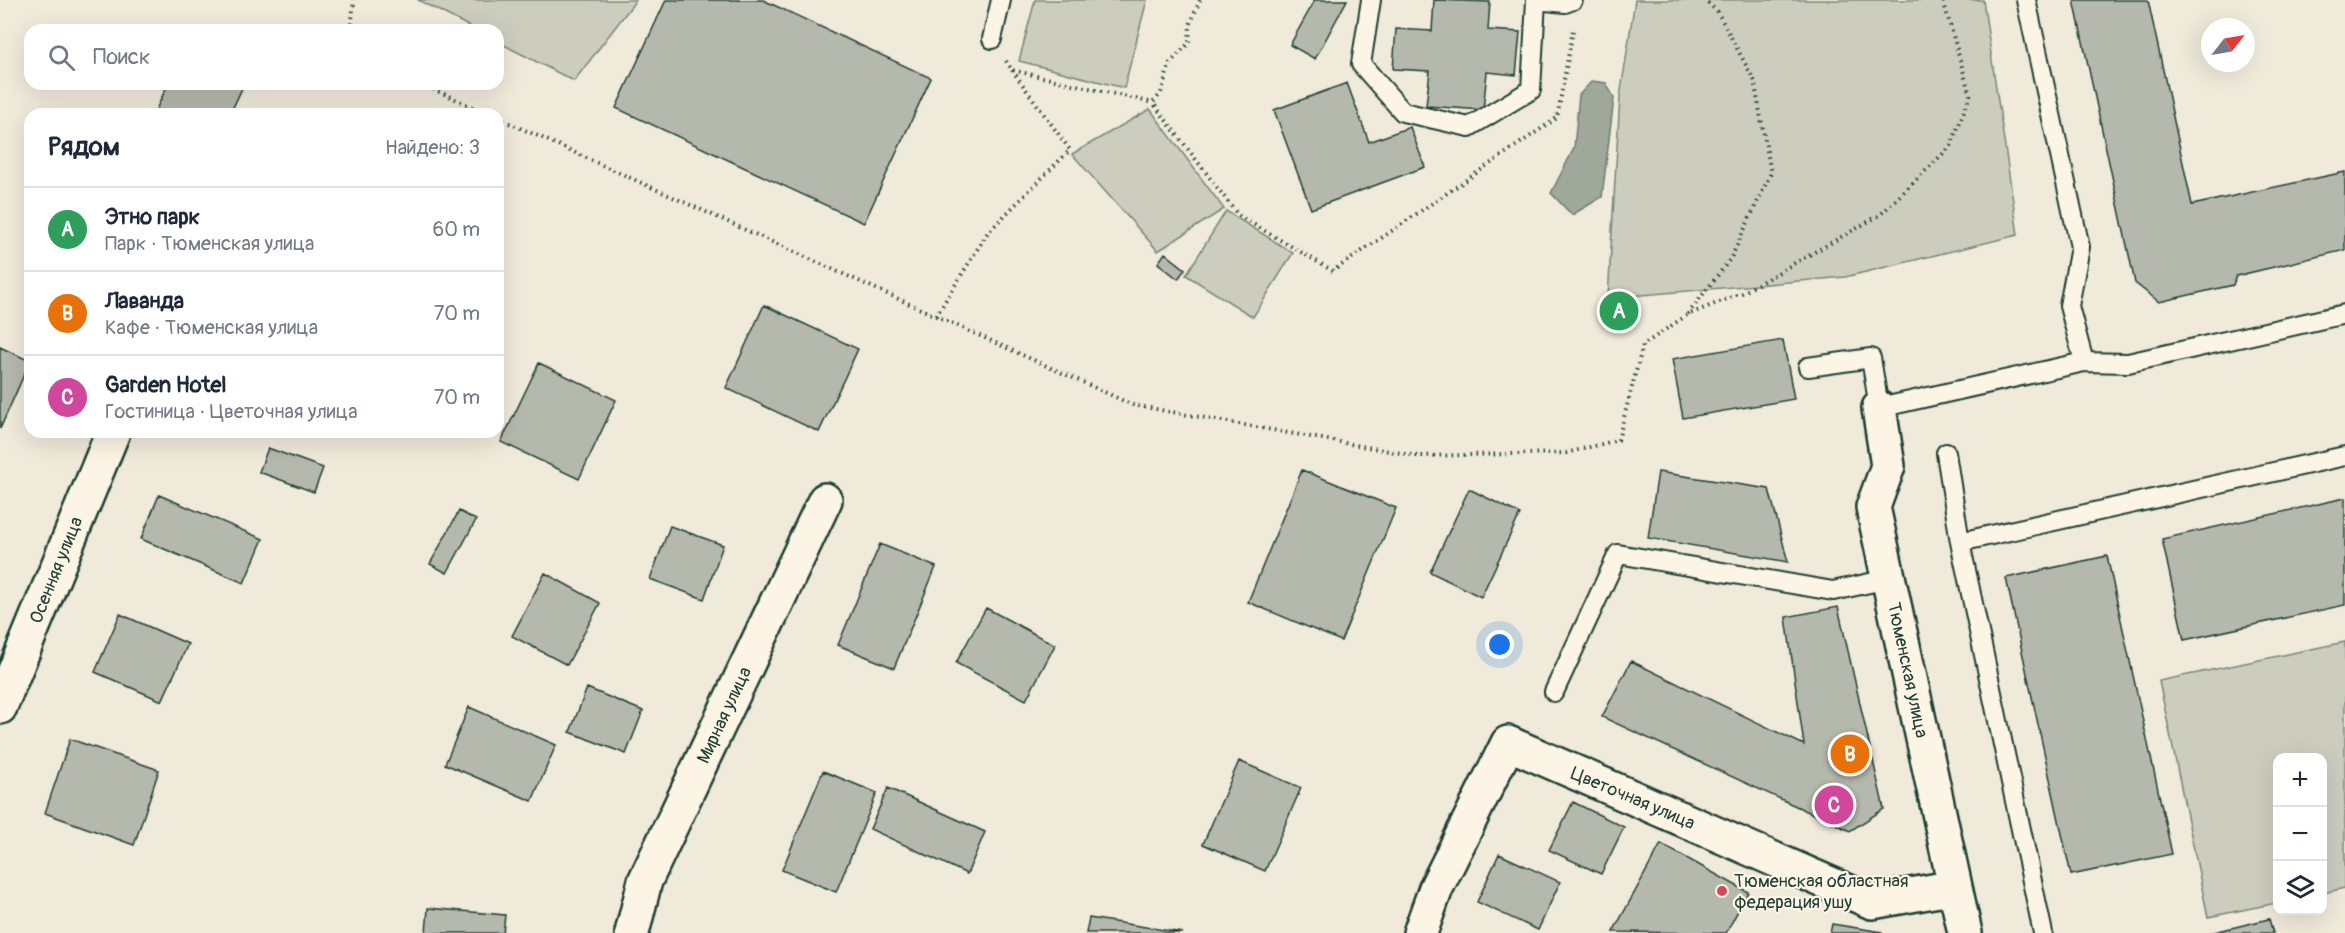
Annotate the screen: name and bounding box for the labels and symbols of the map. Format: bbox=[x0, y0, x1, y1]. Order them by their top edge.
north arrow bbox=[2201, 18, 2255, 72]
pin: A bbox=[1600, 288, 1638, 334]
street label: Осенняя улица bbox=[25, 513, 88, 627]
street label: Тюменская улица bbox=[1882, 600, 1933, 740]
your location bbox=[1485, 630, 1514, 659]
street label: Мирная улица bbox=[692, 663, 757, 767]
pin: B bbox=[1830, 732, 1870, 777]
street label: Цветочная улица bbox=[1567, 762, 1698, 835]
pin: C bbox=[1814, 782, 1854, 828]
place label: Тюменская областная федерация ушу bbox=[1734, 870, 1908, 914]
marker: Тюменская областная федерация ушу bbox=[1715, 884, 1729, 898]

